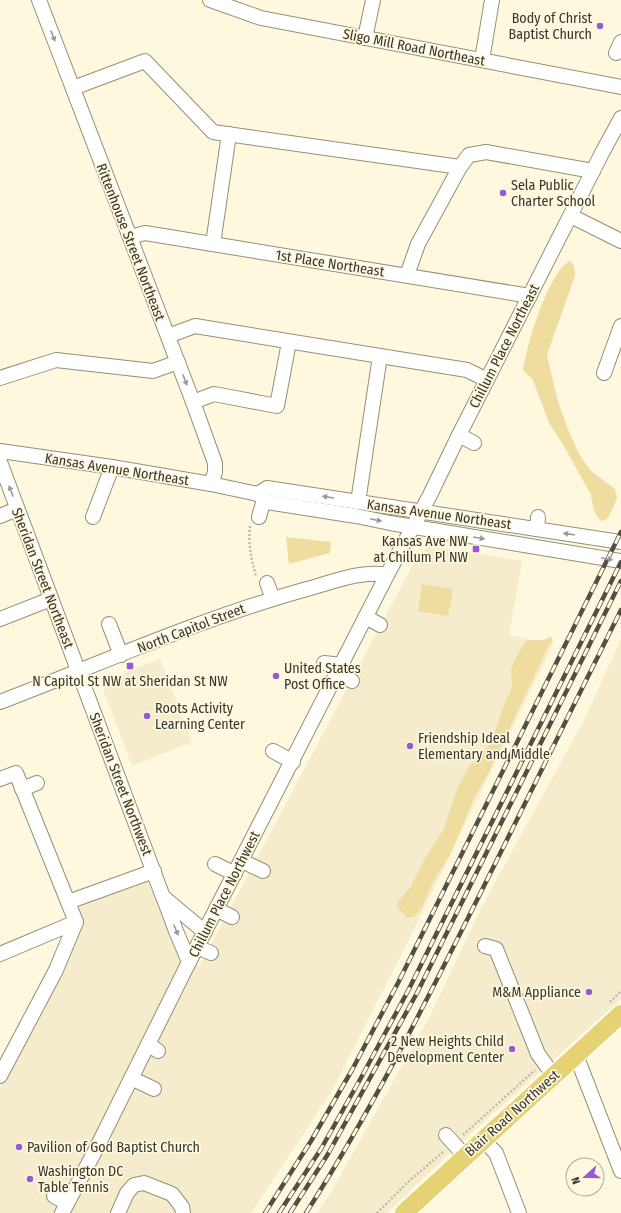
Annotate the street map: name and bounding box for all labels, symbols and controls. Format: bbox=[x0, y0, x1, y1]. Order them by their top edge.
place label: Body of Christ Baptist Church bbox=[509, 10, 592, 43]
marker: Body of Christ Baptist Church bbox=[595, 21, 605, 31]
street label: Sligo Mill Road Northeast bbox=[341, 25, 487, 70]
one-way arrow bbox=[51, 31, 57, 43]
street label: Rittenhouse Street Northeast bbox=[93, 161, 169, 324]
place label: Sela Public Charter School bbox=[511, 177, 596, 210]
marker: Sela Public Charter School bbox=[498, 188, 508, 198]
street label: 1st Place Northeast bbox=[274, 247, 386, 281]
street label: Chillum Place Northeast bbox=[466, 281, 543, 411]
one-way arrow bbox=[182, 375, 188, 387]
street label: Kansas Avenue Northeast bbox=[44, 450, 191, 489]
one-way arrow bbox=[7, 484, 13, 496]
one-way arrow bbox=[322, 494, 334, 500]
street label: Kansas Avenue Northeast bbox=[366, 496, 513, 533]
street label: Sheridan Street Northeast bbox=[8, 505, 77, 651]
one-way arrow bbox=[370, 517, 382, 523]
one-way arrow bbox=[563, 531, 575, 537]
place label: Kansas Ave NW at Chillum Pl NW bbox=[373, 533, 469, 566]
one-way arrow bbox=[473, 535, 485, 541]
marker: Kansas Ave NW at Chillum Pl NW bbox=[471, 544, 481, 554]
one-way arrow bbox=[601, 556, 613, 562]
street label: North Capitol Street bbox=[135, 600, 248, 657]
place label: United States Post Office bbox=[284, 660, 361, 693]
marker: N Capitol St NW at Sheridan St NW bbox=[125, 661, 135, 671]
marker: United States Post Office bbox=[271, 671, 281, 681]
place label: N Capitol St NW at Sheridan St NW bbox=[32, 673, 228, 690]
place label: Roots Activity Learning Center bbox=[155, 700, 245, 733]
street label: Sheridan Street Northwest bbox=[85, 710, 156, 858]
marker: Roots Activity Learning Center bbox=[142, 711, 152, 721]
place label: Friendship Ideal Elementary and Middle bbox=[418, 730, 550, 763]
marker: Friendship Ideal Elementary and Middle bbox=[405, 741, 415, 751]
street label: Chillum Place Northwest bbox=[185, 828, 264, 960]
one-way arrow bbox=[173, 924, 179, 936]
place label: M&M Appliance bbox=[492, 984, 581, 1001]
marker: M&M Appliance bbox=[584, 987, 594, 997]
place label: 2 New Heights Child Development Center bbox=[387, 1033, 504, 1066]
marker: 2 New Heights Child Development Center bbox=[507, 1044, 517, 1054]
street label: Blair Road Northwest bbox=[461, 1066, 563, 1160]
place label: Pavilion of God Baptist Church bbox=[27, 1139, 200, 1156]
marker: Pavilion of God Baptist Church bbox=[14, 1142, 24, 1152]
north arrow bbox=[565, 1157, 605, 1197]
place label: Washington DC Table Tennis bbox=[38, 1163, 123, 1196]
marker: Washington DC Table Tennis bbox=[25, 1174, 35, 1184]
text: N bbox=[569, 1175, 583, 1186]

